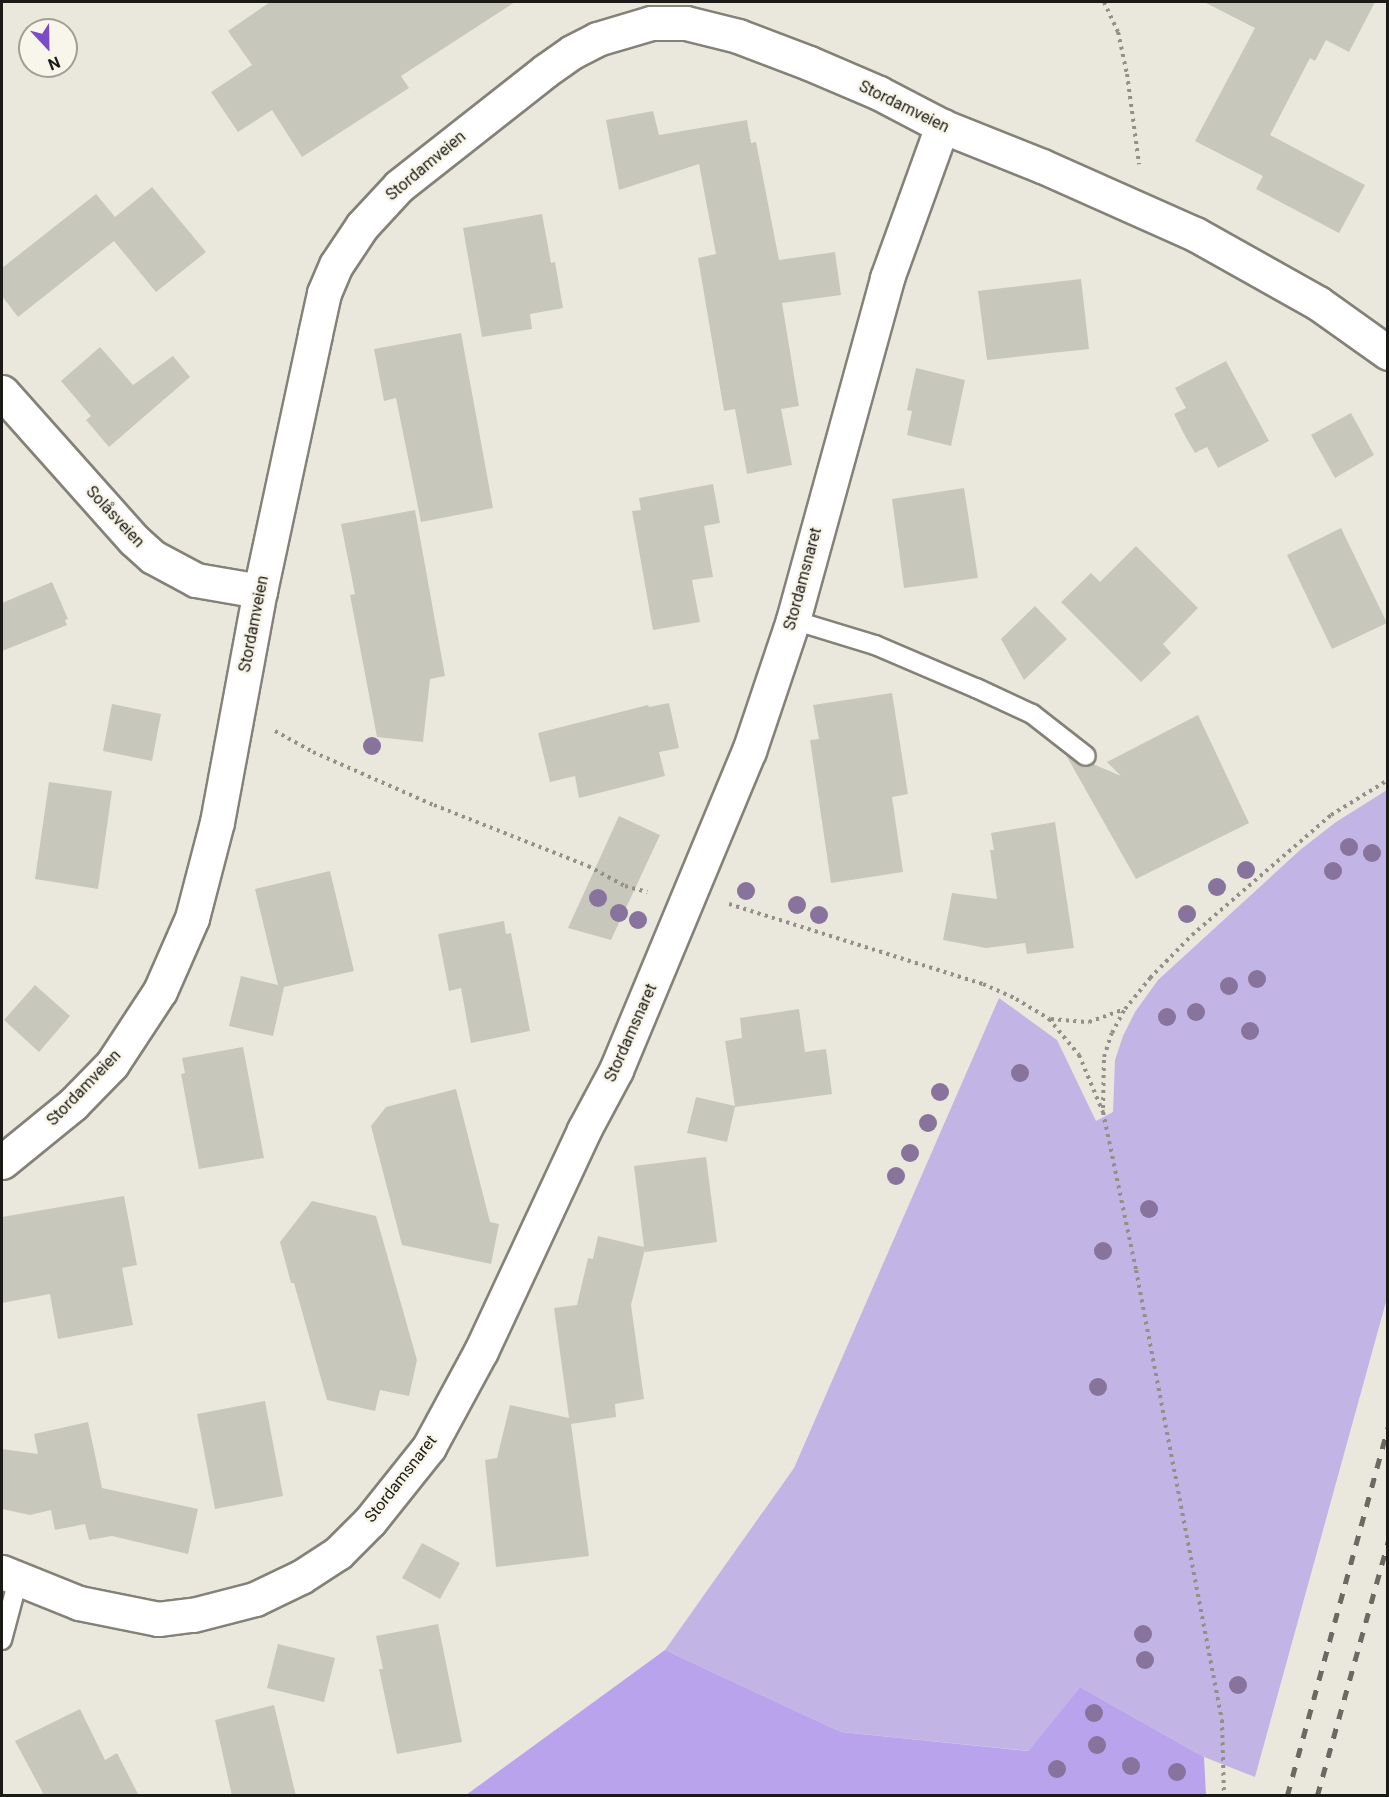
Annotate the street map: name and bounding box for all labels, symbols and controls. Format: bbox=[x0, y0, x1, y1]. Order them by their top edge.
north arrow bbox=[18, 18, 78, 78]
text: N bbox=[45, 52, 63, 74]
street label: Stordamveien bbox=[856, 77, 952, 137]
street label: Stordamveien bbox=[382, 127, 470, 205]
street label: Solåsveien bbox=[82, 482, 148, 552]
street label: Stordamsnaret bbox=[780, 526, 826, 632]
street label: Stordamveien bbox=[235, 574, 273, 674]
street label: Stordamsnaret bbox=[601, 981, 661, 1085]
street label: Stordamveien bbox=[43, 1046, 125, 1130]
street label: Stordamsnaret bbox=[361, 1432, 441, 1526]

